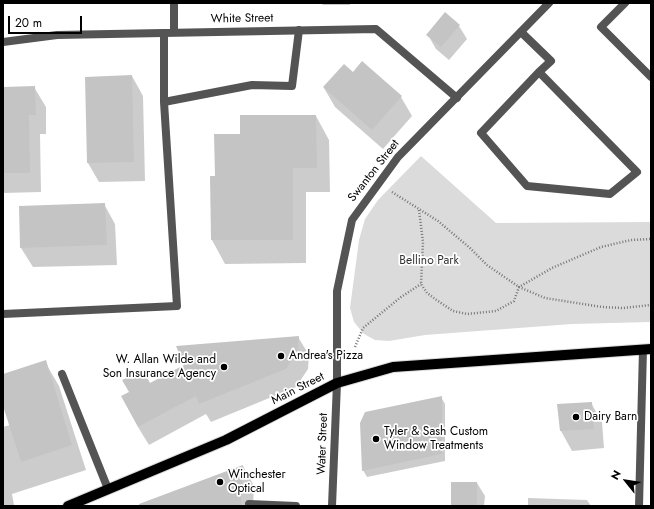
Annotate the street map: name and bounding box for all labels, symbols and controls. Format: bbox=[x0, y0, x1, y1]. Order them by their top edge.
scale bar bbox=[10, 8, 84, 34]
street label: White Street bbox=[211, 11, 273, 27]
text: 20 m bbox=[15, 14, 42, 32]
street label: Swanton Street bbox=[345, 137, 403, 205]
park label: Bellino Park bbox=[399, 254, 459, 268]
place label: Andrea's Pizza bbox=[289, 349, 363, 363]
marker: Andrea's Pizza bbox=[276, 351, 286, 361]
place label: W. Allan Wilde and Son Insurance Agency bbox=[103, 353, 216, 381]
marker: W. Allan Wilde and Son Insurance Agency bbox=[219, 362, 229, 372]
street label: Main Street bbox=[269, 370, 327, 408]
place label: Dairy Barn bbox=[584, 410, 637, 424]
marker: Dairy Barn bbox=[571, 412, 581, 422]
street label: Water Street bbox=[315, 413, 331, 475]
place label: Tyler & Sash Custom Window Treatments bbox=[384, 425, 488, 453]
marker: Tyler & Sash Custom Window Treatments bbox=[371, 434, 381, 444]
north arrow bbox=[606, 461, 646, 501]
text: N bbox=[606, 467, 625, 483]
place label: Winchester Optical bbox=[228, 468, 286, 496]
marker: Winchester Optical bbox=[215, 477, 225, 487]

